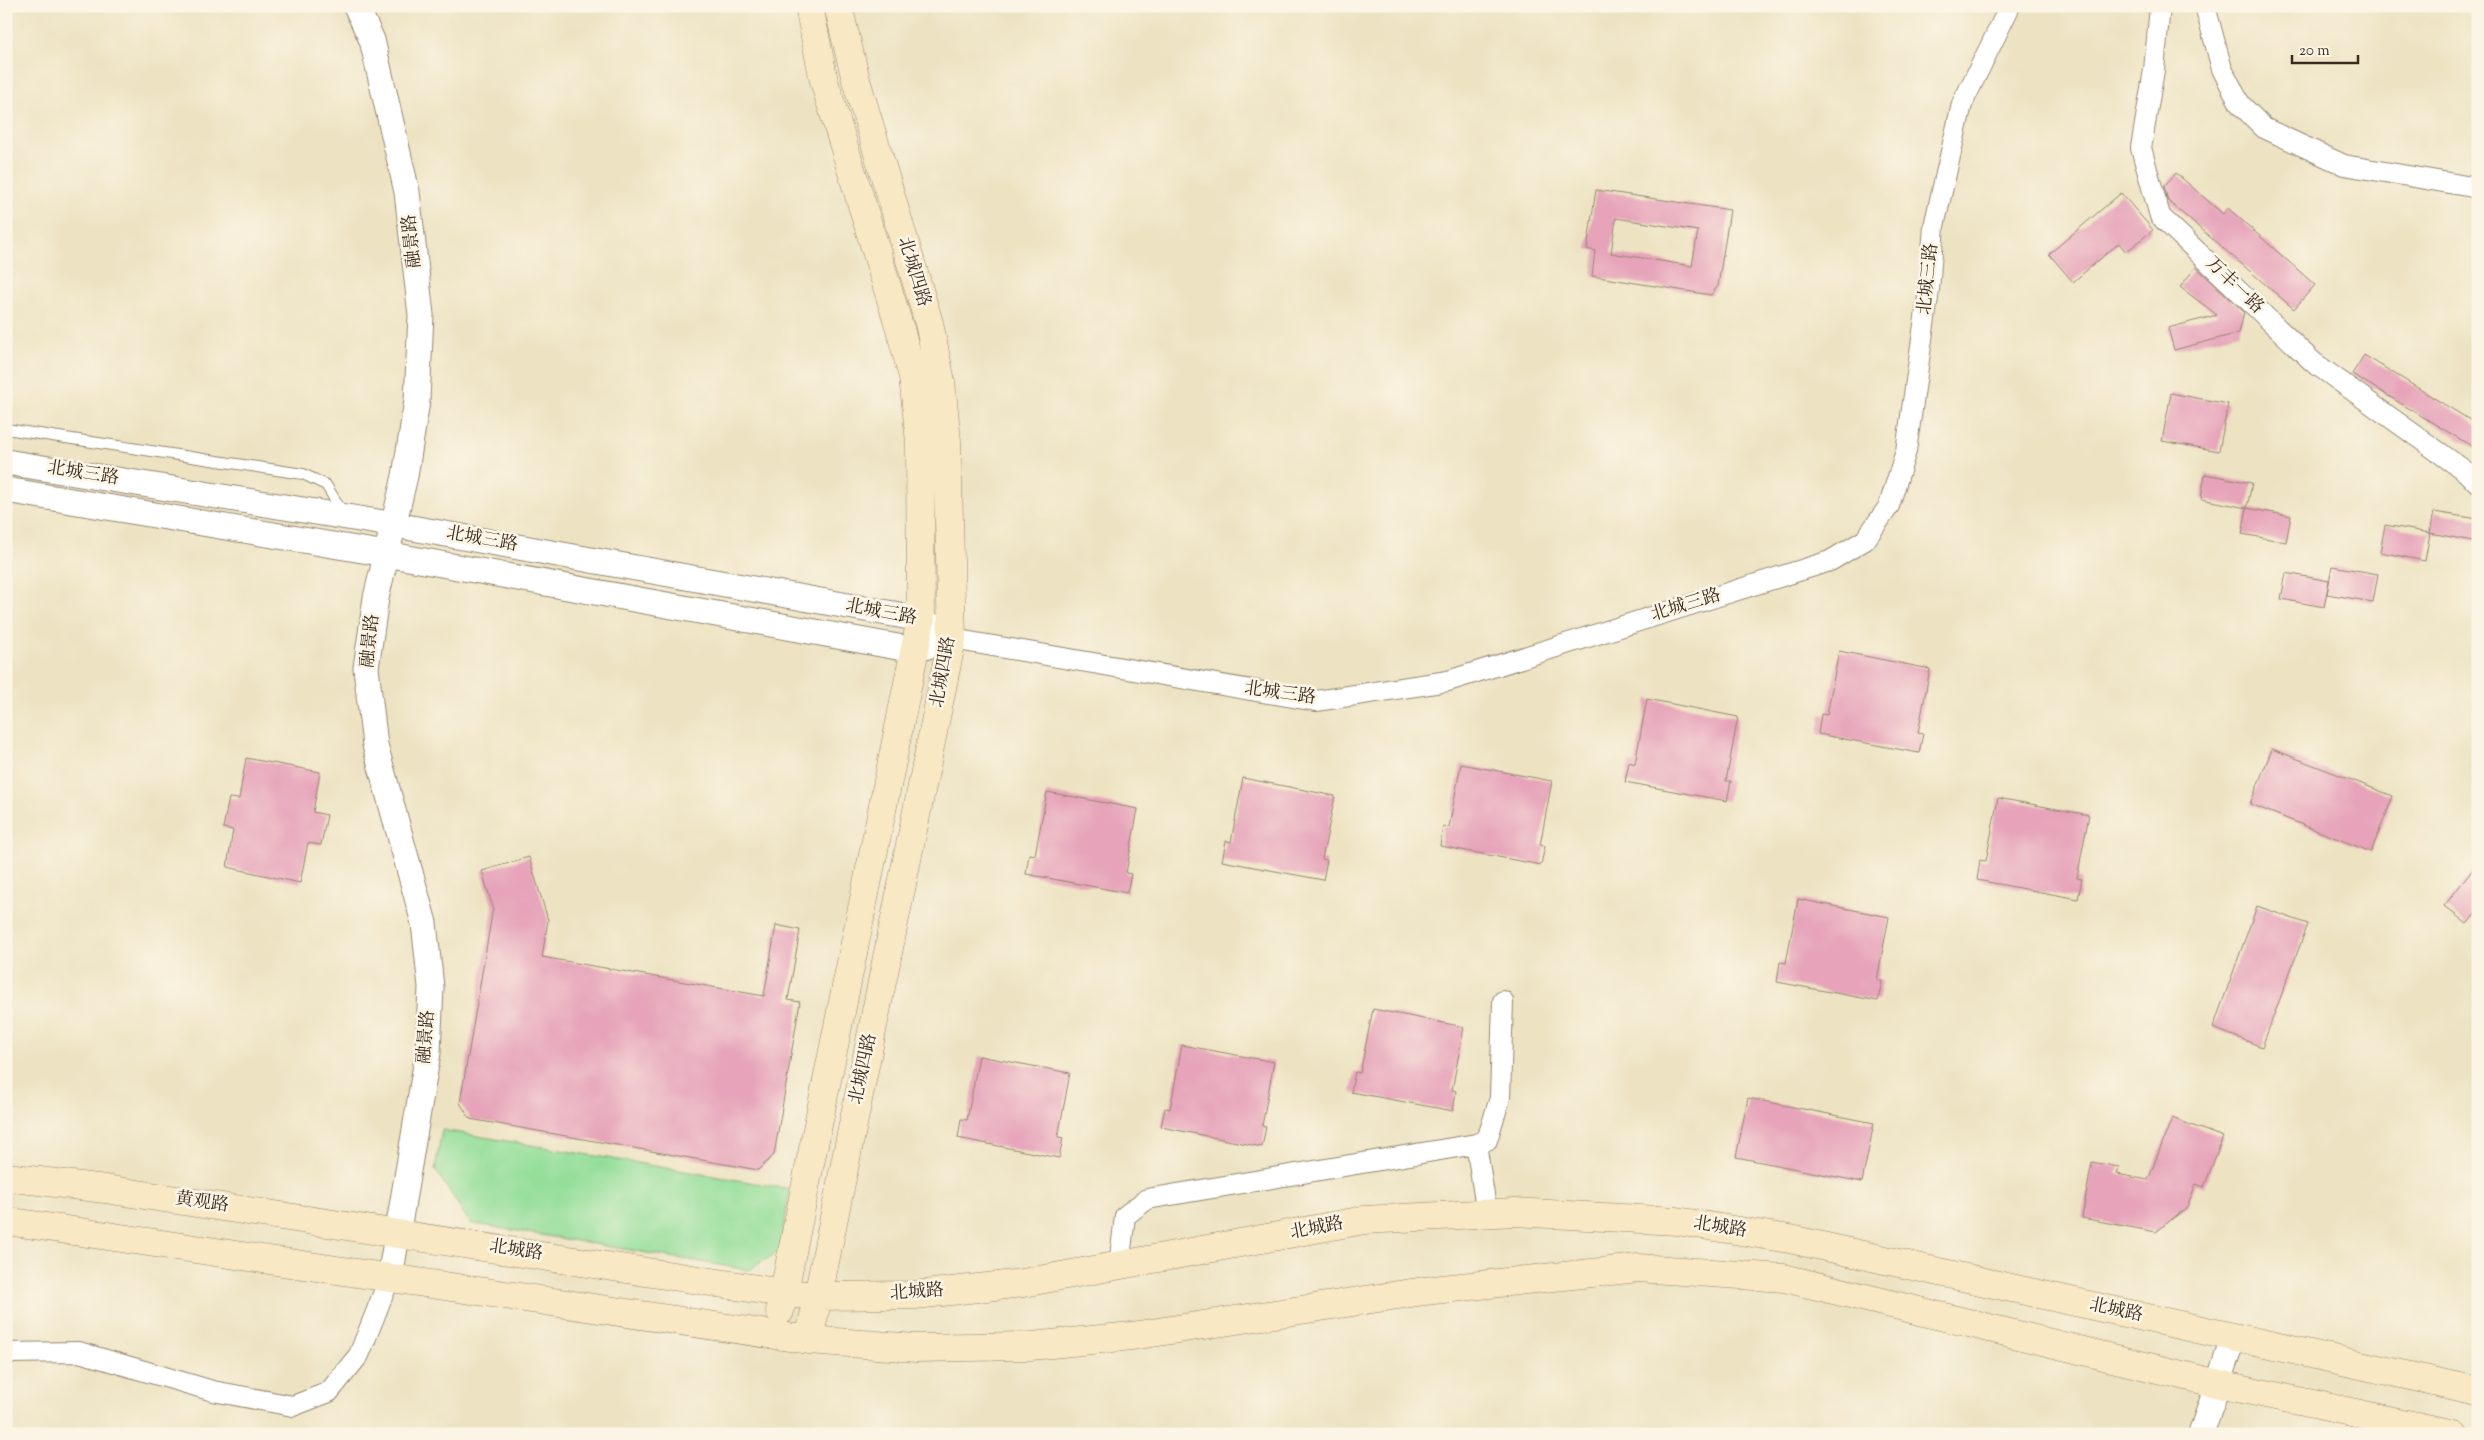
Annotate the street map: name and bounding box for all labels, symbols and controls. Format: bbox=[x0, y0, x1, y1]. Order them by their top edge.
scale bar bbox=[2292, 32, 2358, 64]
text: 20 m bbox=[2299, 41, 2330, 62]
street label: 融景路 bbox=[397, 213, 429, 269]
street label: 北城四路 bbox=[890, 234, 936, 310]
street label: 北城三路 bbox=[1912, 242, 1946, 316]
street label: 万丰一路 bbox=[2199, 252, 2269, 320]
street label: 北城三路 bbox=[45, 456, 121, 492]
street label: 北城三路 bbox=[444, 521, 520, 559]
street label: 北城三路 bbox=[1648, 583, 1724, 629]
street label: 北城三路 bbox=[843, 593, 919, 633]
street label: 融景路 bbox=[355, 613, 387, 669]
street label: 北城四路 bbox=[925, 634, 963, 710]
street label: 北城三路 bbox=[1243, 676, 1317, 712]
street label: 融景路 bbox=[412, 1009, 442, 1065]
street label: 北城四路 bbox=[844, 1031, 884, 1107]
street label: 黄观路 bbox=[173, 1186, 231, 1220]
street label: 北城路 bbox=[1288, 1211, 1346, 1247]
street label: 北城路 bbox=[1691, 1211, 1749, 1245]
street label: 北城路 bbox=[487, 1234, 545, 1268]
street label: 北城路 bbox=[889, 1278, 945, 1308]
street label: 北城路 bbox=[2087, 1293, 2145, 1329]

